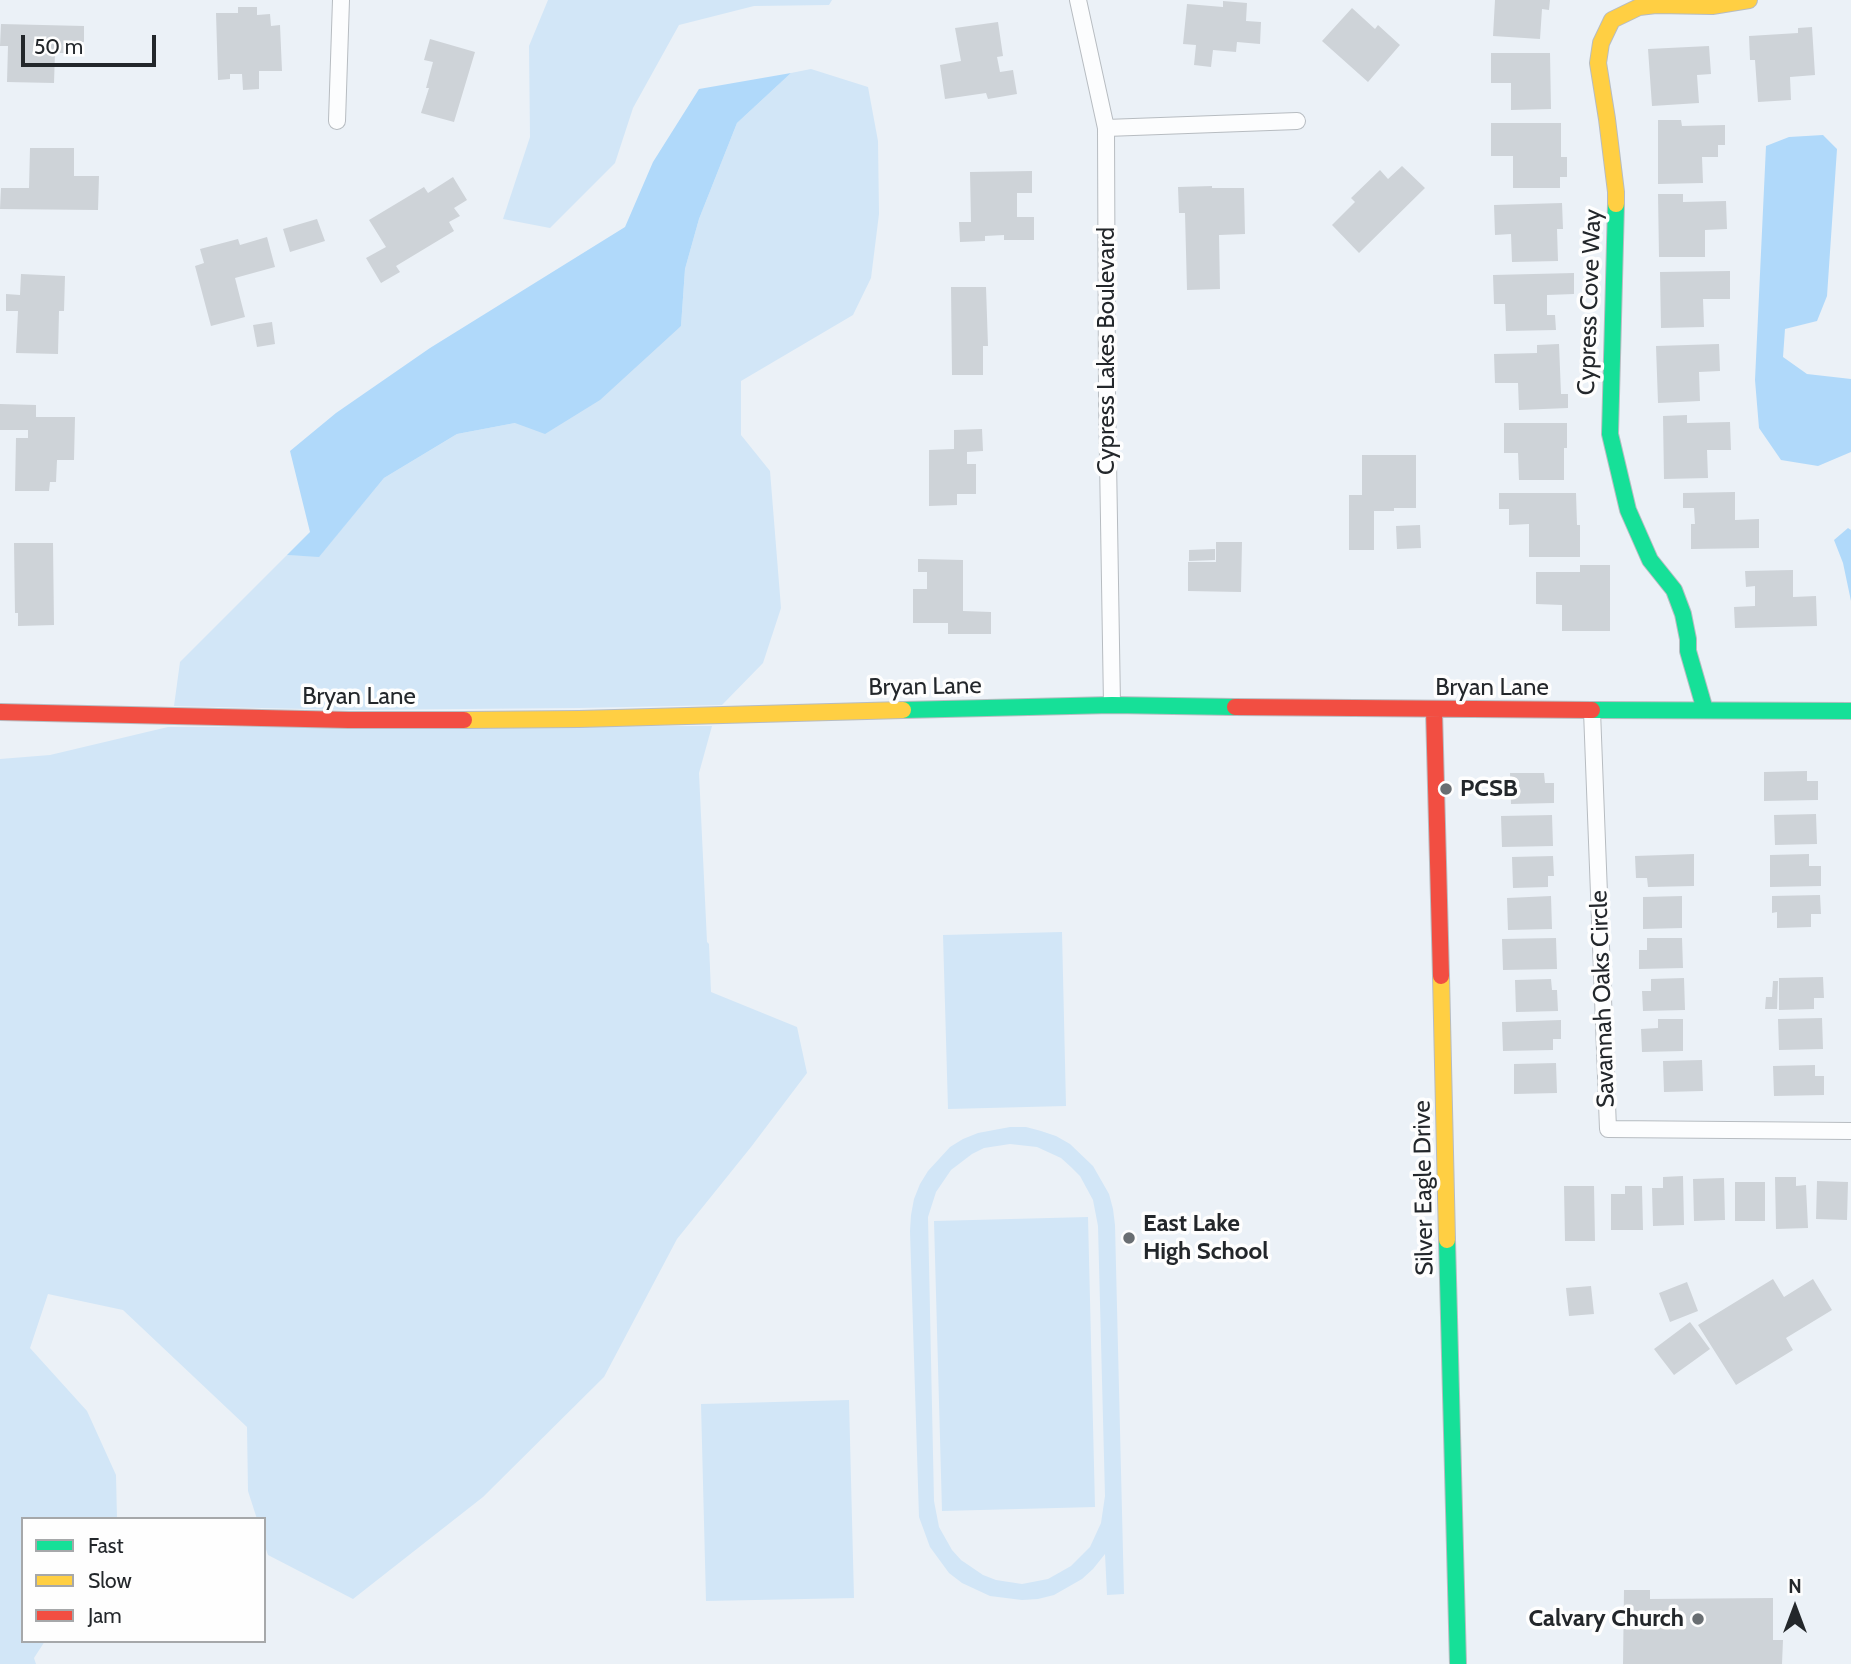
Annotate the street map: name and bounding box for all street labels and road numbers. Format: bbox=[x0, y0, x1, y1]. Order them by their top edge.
street label: Cypress Cove Way bbox=[1572, 208, 1608, 396]
street label: Cypress Lakes Boulevard bbox=[1093, 227, 1121, 475]
street label: Bryan Lane bbox=[868, 672, 982, 702]
street label: Bryan Lane bbox=[1435, 674, 1549, 702]
street label: Bryan Lane bbox=[302, 683, 416, 711]
street label: Savannah Oaks Circle bbox=[1585, 890, 1621, 1108]
street label: Silver Eagle Drive bbox=[1408, 1100, 1440, 1276]

